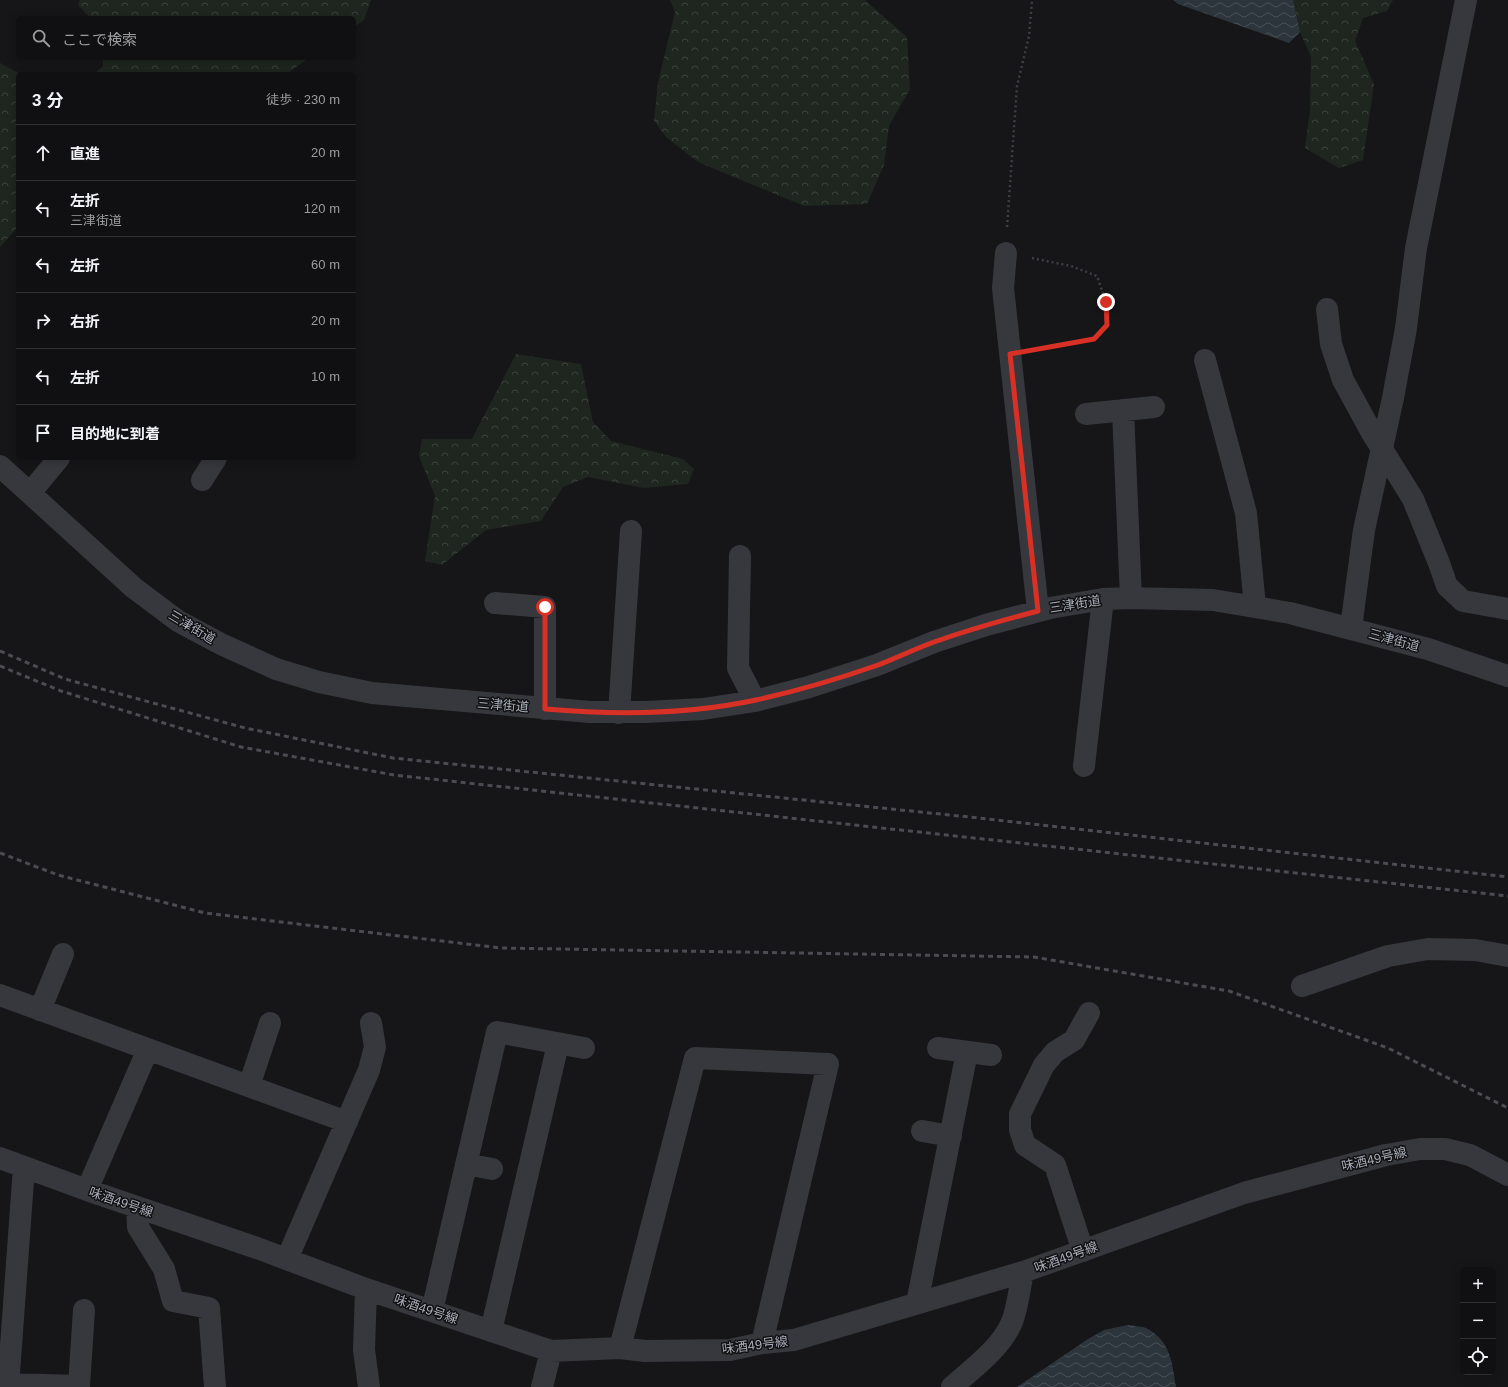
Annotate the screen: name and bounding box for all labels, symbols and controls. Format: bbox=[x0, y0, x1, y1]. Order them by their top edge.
search box bbox=[16, 16, 356, 60]
icon: search bbox=[30, 27, 52, 49]
text: ここで検索 bbox=[62, 31, 137, 48]
text: 3 分 bbox=[32, 91, 63, 110]
text: 徒歩 · 230 m bbox=[266, 92, 340, 107]
icon: ahead bbox=[32, 142, 54, 164]
text: 直進 bbox=[70, 145, 100, 162]
text: 20 m bbox=[311, 145, 340, 160]
text: 左折 bbox=[70, 192, 100, 209]
icon: left bbox=[32, 198, 54, 220]
text: 120 m bbox=[304, 201, 340, 216]
text: 三津街道 bbox=[70, 213, 122, 228]
icon: left bbox=[32, 254, 54, 276]
text: 左折 bbox=[70, 257, 100, 274]
text: 60 m bbox=[311, 257, 340, 272]
route end bbox=[1097, 293, 1115, 311]
icon: right bbox=[32, 310, 54, 332]
text: 右折 bbox=[70, 313, 100, 330]
text: 20 m bbox=[311, 313, 340, 328]
icon: left bbox=[32, 366, 54, 388]
text: 左折 bbox=[70, 369, 100, 386]
text: 10 m bbox=[311, 369, 340, 384]
icon: arrive bbox=[32, 422, 54, 444]
text: 目的地に到着 bbox=[70, 425, 160, 442]
street label: 三津街道 bbox=[1048, 593, 1102, 615]
route start bbox=[536, 598, 554, 616]
street label: 三津街道 bbox=[166, 607, 218, 647]
street label: 三津街道 bbox=[1367, 626, 1421, 654]
street label: 三津街道 bbox=[476, 695, 530, 715]
street label: 味酒49号線 bbox=[1340, 1144, 1408, 1174]
street label: 味酒49号線 bbox=[87, 1184, 155, 1220]
street label: 味酒49号線 bbox=[1032, 1239, 1100, 1275]
map controls bbox=[1460, 1267, 1496, 1375]
button: + bbox=[1460, 1267, 1496, 1303]
street label: 味酒49号線 bbox=[392, 1291, 460, 1327]
button: − bbox=[1460, 1303, 1496, 1339]
street label: 味酒49号線 bbox=[721, 1334, 789, 1356]
button: locate bbox=[1460, 1339, 1496, 1375]

